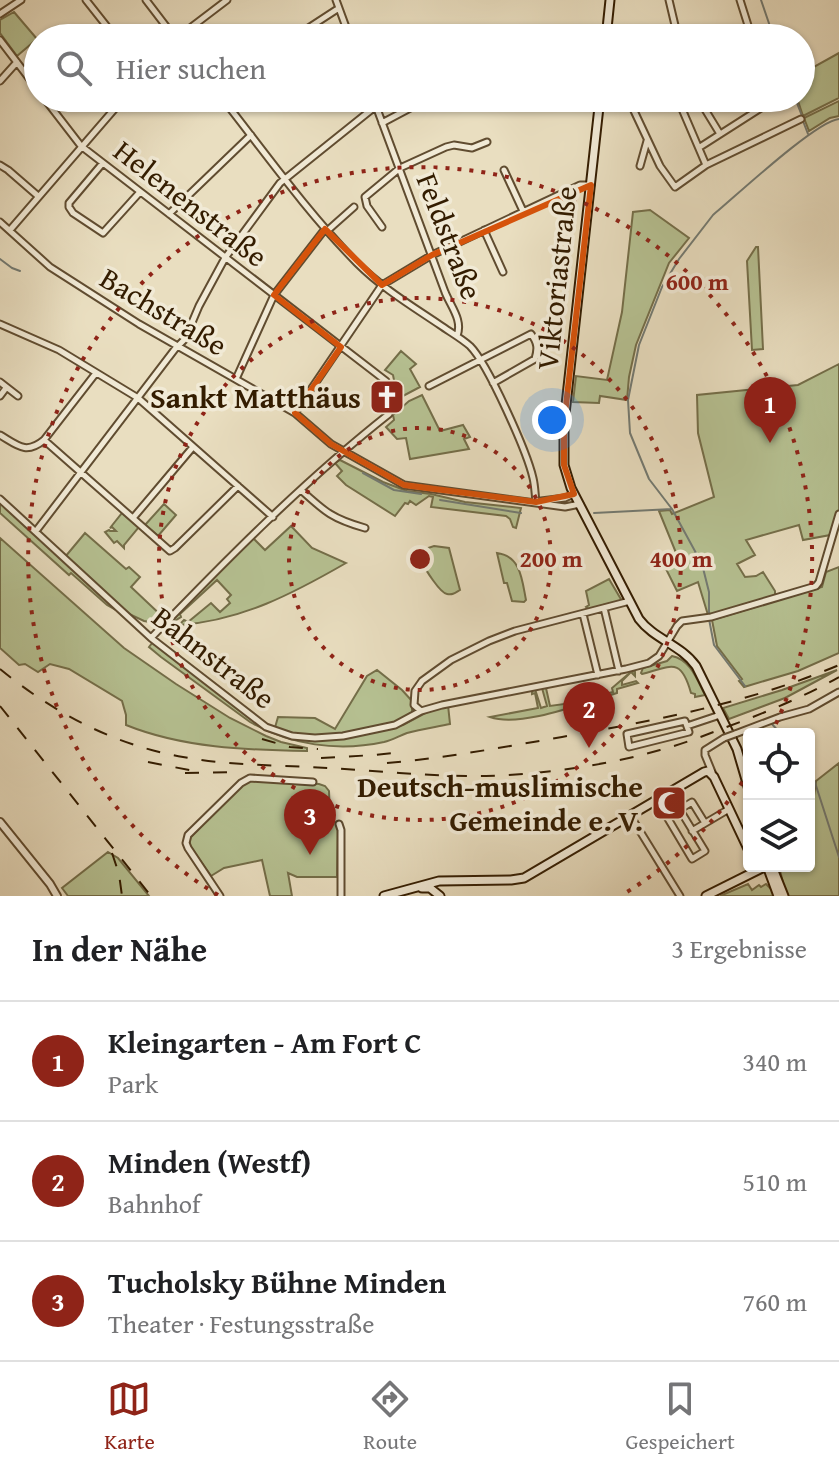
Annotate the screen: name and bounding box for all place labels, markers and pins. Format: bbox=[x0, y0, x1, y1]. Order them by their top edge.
place label: Sankt Matthäus bbox=[150, 375, 361, 419]
pin: 1 bbox=[744, 377, 796, 443]
church icon: Sankt Matthäus bbox=[368, 378, 406, 416]
centre of rings bbox=[406, 545, 434, 573]
pin: 2 bbox=[563, 682, 615, 748]
place label: Deutsch-muslimische Gemeinde e. V. bbox=[357, 764, 643, 842]
mosque icon: Deutsch-muslimische Gemeinde e. V. bbox=[650, 784, 688, 822]
pin: 3 bbox=[284, 789, 336, 855]

